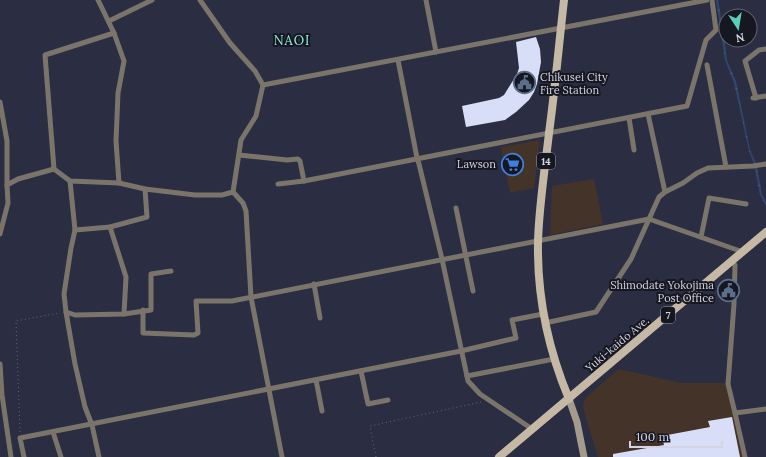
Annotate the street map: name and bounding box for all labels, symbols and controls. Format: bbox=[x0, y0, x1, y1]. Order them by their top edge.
north arrow bbox=[718, 8, 758, 48]
text: N bbox=[734, 30, 746, 46]
district label: NAOI bbox=[274, 32, 310, 49]
public building icon: Chikusei City Fire Station bbox=[511, 70, 537, 96]
place label: Chikusei City Fire Station bbox=[540, 70, 608, 97]
supermarket icon: Lawson bbox=[499, 151, 525, 177]
road number: 14 bbox=[537, 153, 555, 169]
place label: Lawson bbox=[457, 157, 496, 171]
place label: Shimodate Yokojima Post Office bbox=[610, 278, 714, 305]
public building icon: Shimodate Yokojima Post Office bbox=[716, 278, 742, 304]
road number: 7 bbox=[661, 307, 675, 323]
street label: Yuki-kaido Ave. bbox=[582, 313, 652, 375]
scale bar bbox=[630, 423, 722, 449]
text: 100 m bbox=[636, 429, 669, 444]

